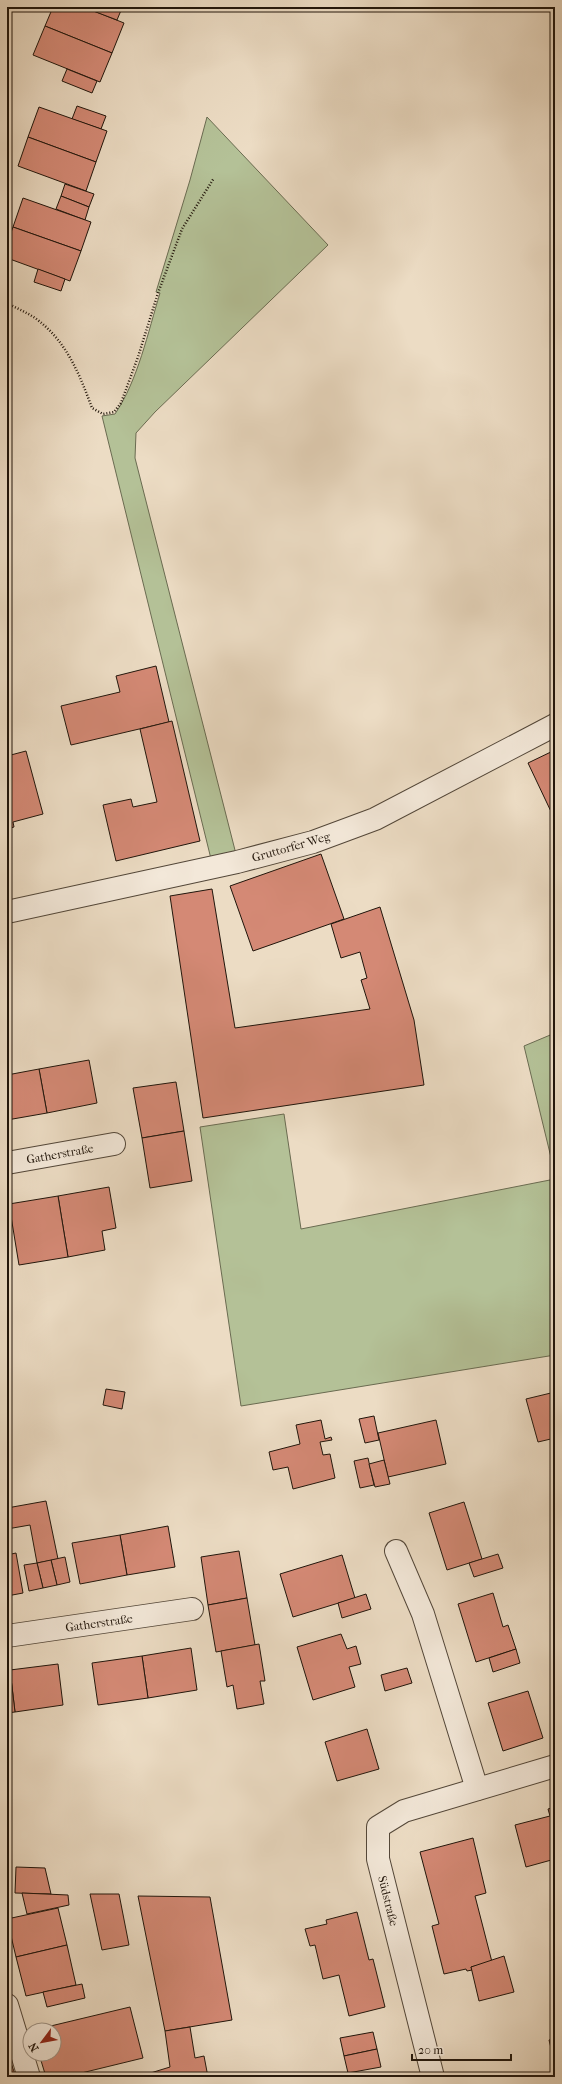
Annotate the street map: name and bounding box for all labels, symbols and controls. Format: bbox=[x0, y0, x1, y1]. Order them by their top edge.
street label: Gruttorfer Weg bbox=[250, 829, 332, 865]
street label: Gatherstraße bbox=[25, 1141, 95, 1167]
street label: Gatherstraße bbox=[64, 1611, 134, 1635]
street label: Südstraße bbox=[375, 1874, 401, 1928]
north arrow bbox=[22, 2022, 62, 2062]
scale bar bbox=[412, 2036, 511, 2062]
text: N bbox=[26, 2040, 42, 2054]
text: 20 m bbox=[418, 2043, 443, 2057]

